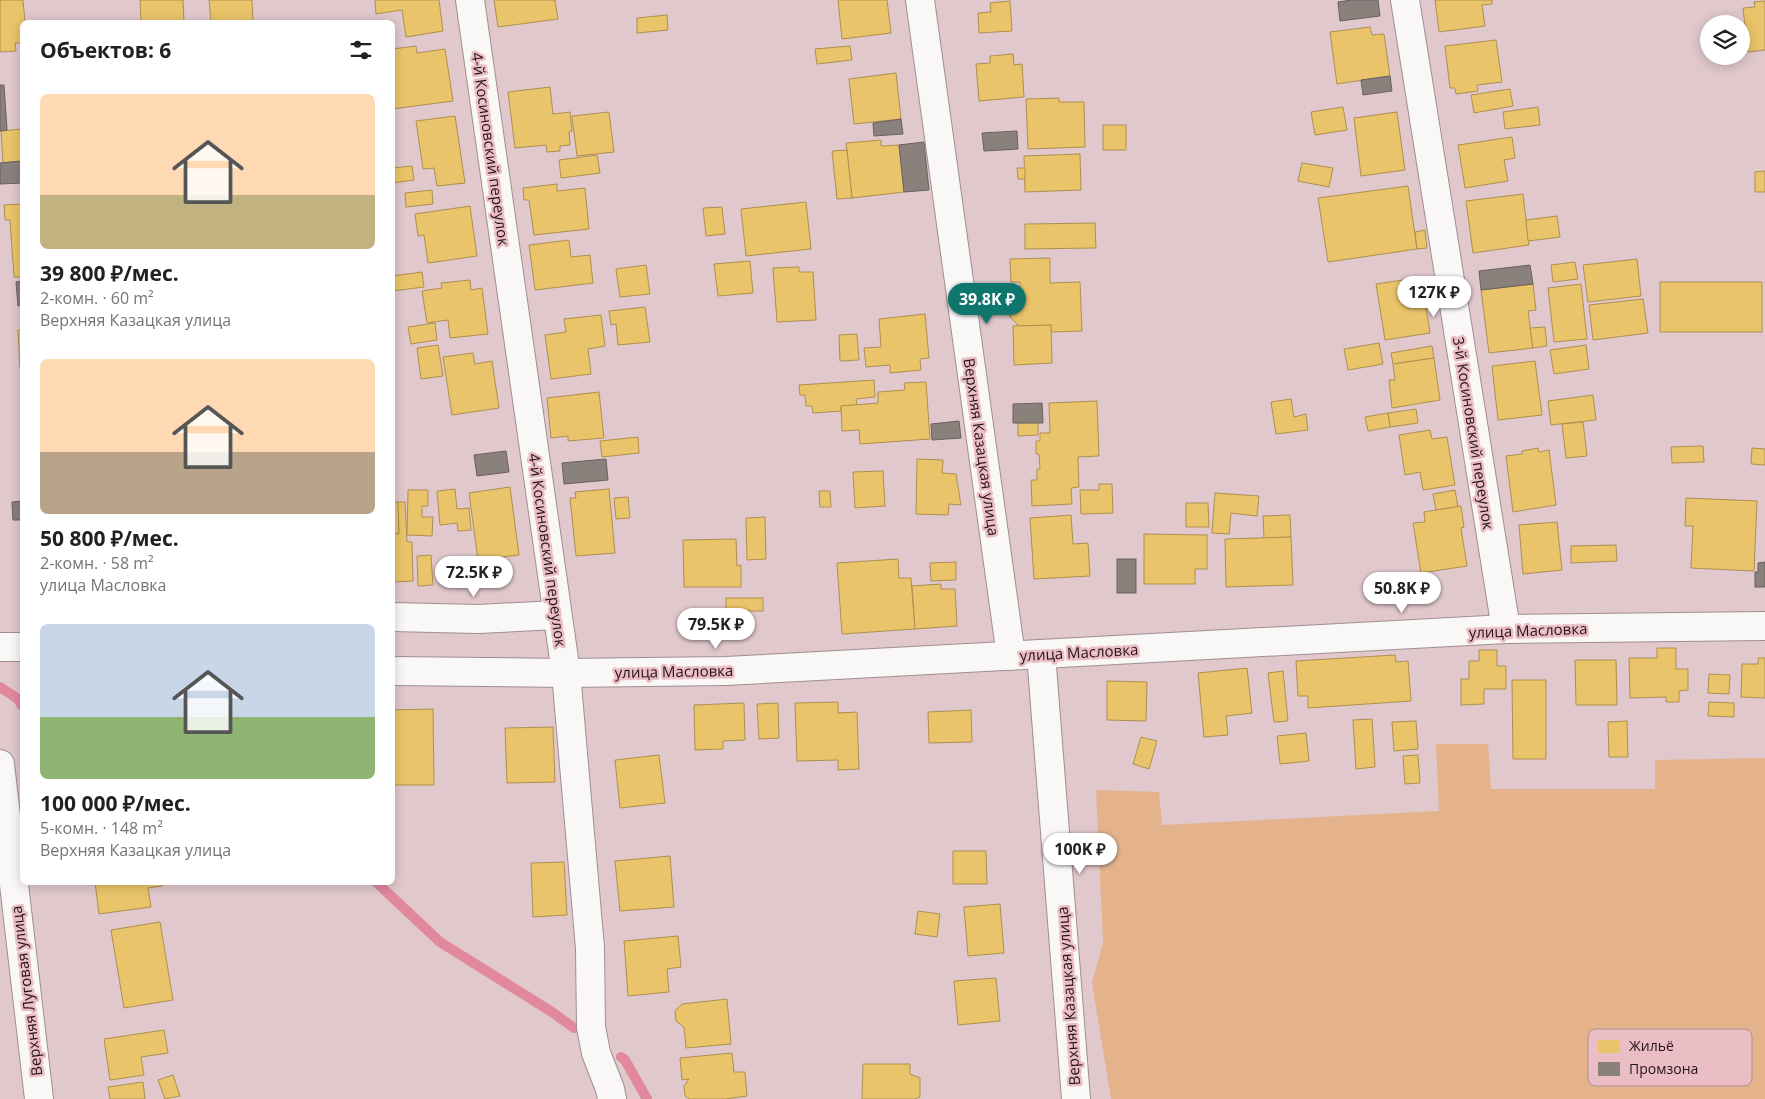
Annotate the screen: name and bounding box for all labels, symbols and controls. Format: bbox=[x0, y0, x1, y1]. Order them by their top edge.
map controls bbox=[1700, 15, 1750, 65]
button: layers bbox=[1700, 15, 1750, 65]
text: Объектов: 6 bbox=[40, 36, 171, 64]
icon: filters bbox=[347, 36, 375, 64]
street label: 4-й Косиновский переулок bbox=[468, 51, 515, 247]
icon: home bbox=[163, 127, 253, 217]
text: 39 800 ₽/мес. bbox=[40, 259, 179, 287]
pin: 127K ₽ bbox=[1393, 276, 1475, 318]
text: 127K ₽ bbox=[1408, 281, 1460, 303]
pin: 39.8K ₽ bbox=[941, 282, 1033, 325]
text: 2-комн. · 60 m² bbox=[40, 287, 154, 309]
text: 39.8K ₽ bbox=[959, 288, 1015, 310]
text: Верхняя Казацкая улица bbox=[40, 309, 231, 331]
street label: 3-й Косиновский переулок bbox=[1449, 335, 1499, 531]
street label: Верхняя Казацкая улица bbox=[960, 357, 1004, 537]
icon: home bbox=[163, 392, 253, 482]
street label: 4-й Косиновский переулок bbox=[525, 452, 572, 648]
text: 50 800 ₽/мес. bbox=[40, 524, 179, 552]
text: 2-комн. · 58 m² bbox=[40, 552, 154, 574]
pin: 72.5K ₽ bbox=[428, 556, 520, 598]
text: 72.5K ₽ bbox=[446, 561, 502, 583]
pin: 50.8K ₽ bbox=[1356, 572, 1448, 614]
text: улица Масловка bbox=[40, 574, 166, 596]
text: 50.8K ₽ bbox=[1374, 577, 1430, 599]
pin: 79.5K ₽ bbox=[670, 608, 762, 650]
text: 79.5K ₽ bbox=[688, 613, 744, 635]
street label: улица Масловка bbox=[1468, 618, 1588, 642]
street label: улица Масловка bbox=[1019, 639, 1139, 665]
icon: home bbox=[163, 657, 253, 747]
street label: улица Масловка bbox=[615, 660, 733, 682]
text: 100 000 ₽/мес. bbox=[40, 789, 191, 817]
text: 5-комн. · 148 m² bbox=[40, 817, 163, 839]
pin: 100K ₽ bbox=[1039, 832, 1121, 875]
text: 100K ₽ bbox=[1054, 838, 1106, 860]
text: Верхняя Казацкая улица bbox=[40, 839, 231, 861]
street label: Верхняя Луговая улица bbox=[6, 905, 46, 1077]
street label: Верхняя Казацкая улица bbox=[1052, 906, 1084, 1086]
legend bbox=[1588, 1029, 1752, 1086]
text: Жильё bbox=[1629, 1036, 1674, 1055]
text: Промзона bbox=[1629, 1059, 1698, 1078]

